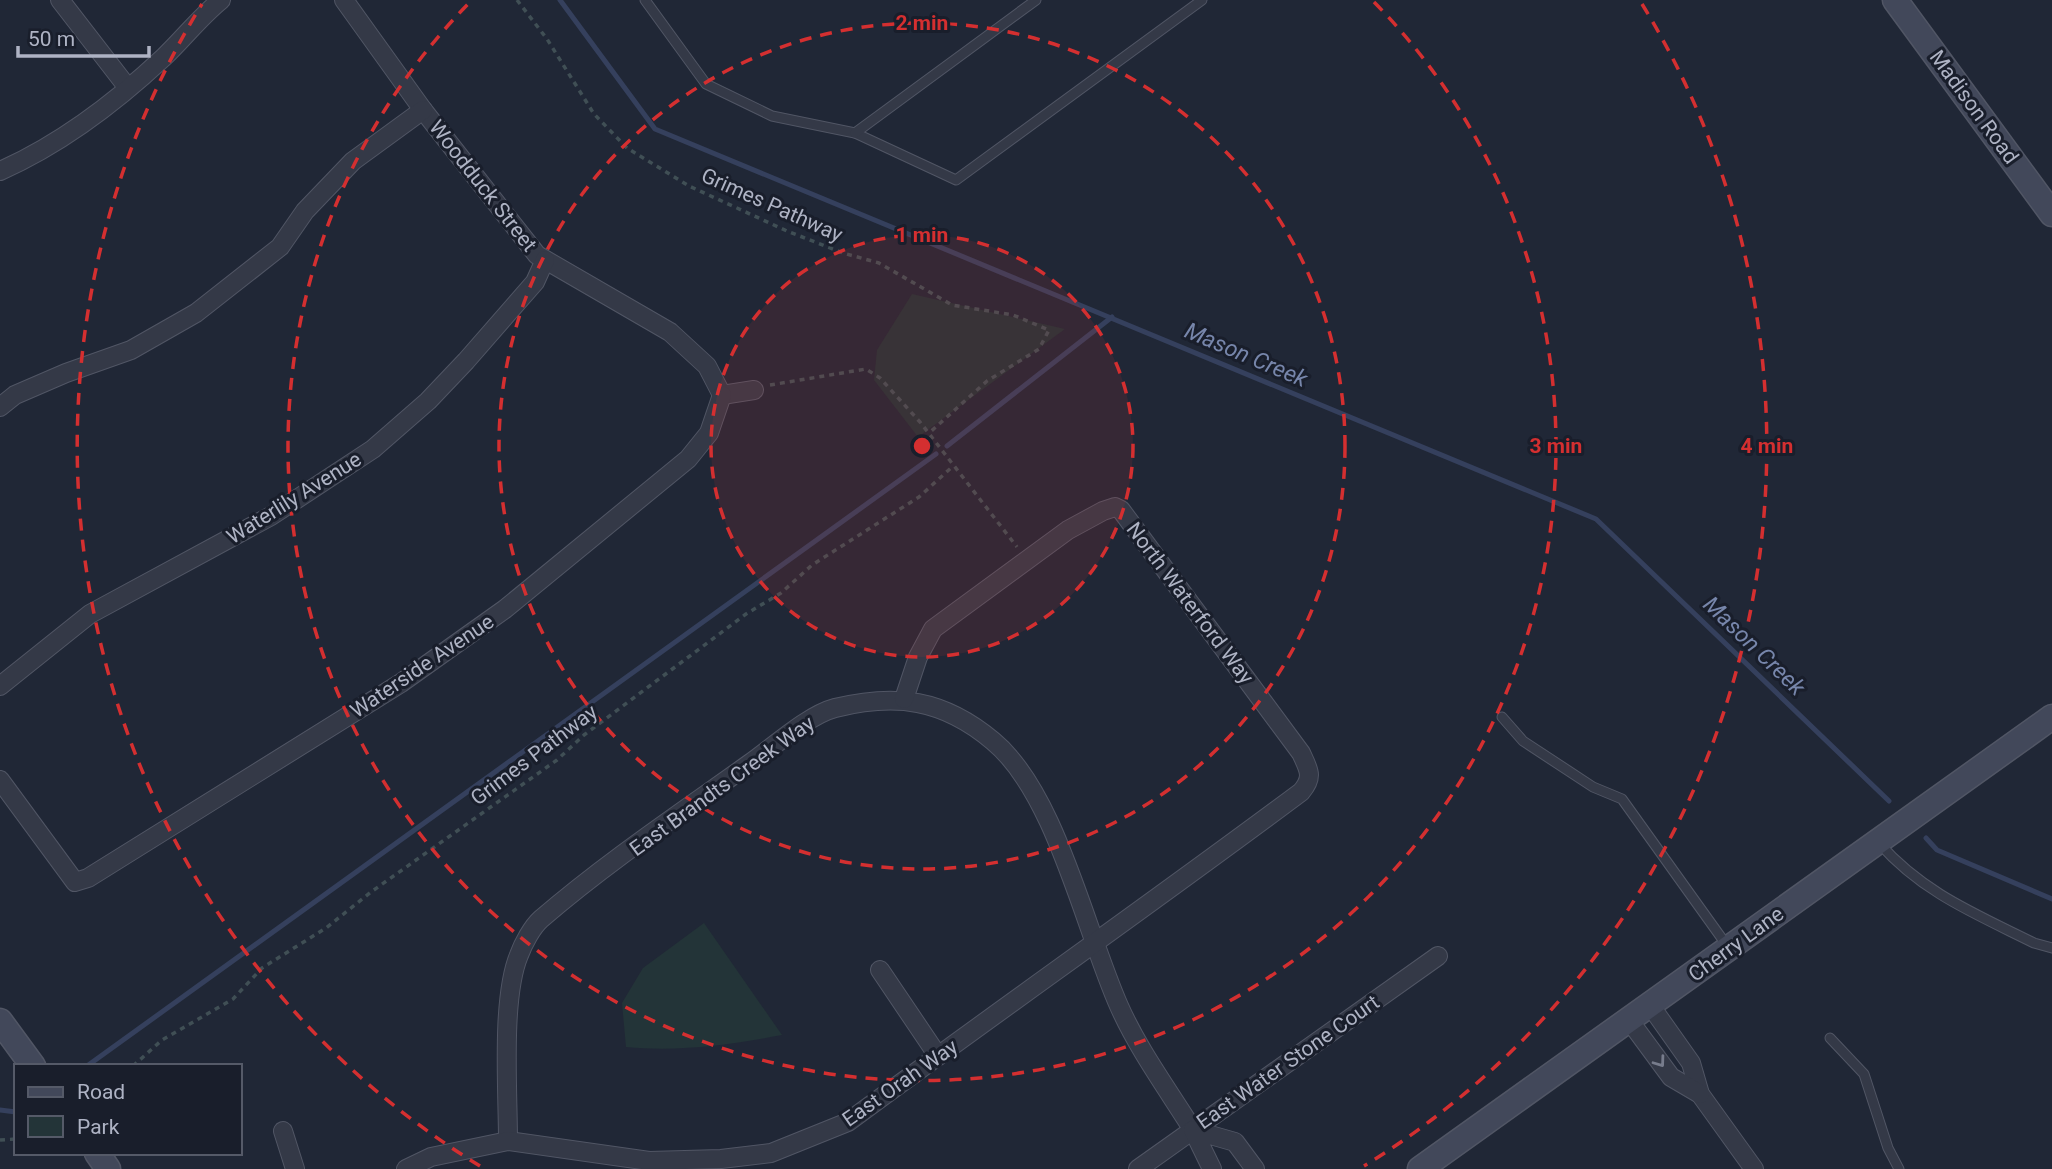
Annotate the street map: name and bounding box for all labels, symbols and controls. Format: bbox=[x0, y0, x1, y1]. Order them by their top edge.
text: 2 min bbox=[896, 11, 948, 35]
scale bar bbox=[18, 14, 149, 58]
text: 50 m bbox=[28, 27, 75, 51]
street label: Madison Road bbox=[1925, 46, 2023, 168]
street label: Woodduck Street bbox=[424, 116, 542, 256]
street label: Grimes Pathway bbox=[698, 163, 846, 247]
text: 1 min bbox=[896, 223, 948, 247]
water label: Mason Creek bbox=[1181, 317, 1312, 393]
centre of rings bbox=[910, 434, 934, 458]
text: 3 min bbox=[1530, 434, 1582, 458]
text: 4 min bbox=[1741, 434, 1793, 458]
street label: Waterlily Avenue bbox=[222, 447, 366, 549]
street label: North Waterford Way bbox=[1121, 518, 1259, 689]
water label: Mason Creek bbox=[1698, 591, 1811, 702]
street label: Waterside Avenue bbox=[346, 609, 498, 723]
street label: Grimes Pathway bbox=[466, 700, 602, 810]
street label: East Brandts Creek Way bbox=[625, 711, 819, 861]
street label: Cherry Lane bbox=[1684, 902, 1788, 986]
street label: East Water Stone Court bbox=[1192, 990, 1384, 1134]
street label: East Orah Way bbox=[838, 1034, 962, 1132]
one-way arrow bbox=[1651, 1054, 1664, 1067]
legend bbox=[14, 1064, 242, 1155]
text: Road bbox=[77, 1080, 125, 1104]
text: Park bbox=[77, 1115, 120, 1139]

